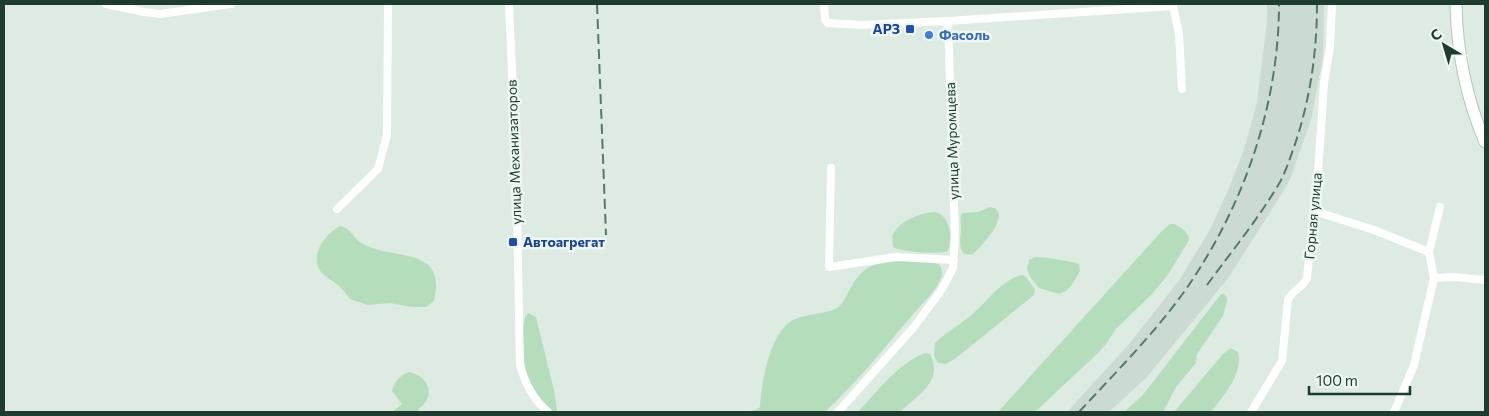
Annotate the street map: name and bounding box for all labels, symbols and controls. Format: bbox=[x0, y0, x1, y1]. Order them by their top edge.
place label: АРЗ bbox=[873, 20, 900, 37]
north arrow bbox=[1419, 20, 1469, 70]
marker: АРЗ bbox=[904, 23, 916, 35]
text: С bbox=[1427, 25, 1445, 44]
place label: Фасоль bbox=[939, 26, 990, 43]
marker: Фасоль bbox=[923, 29, 935, 41]
street label: улица Механизаторов bbox=[502, 79, 525, 225]
street label: улица Муромцева bbox=[941, 82, 962, 200]
street label: Горная улица bbox=[1300, 172, 1325, 260]
place label: Автоагрегат bbox=[523, 233, 605, 250]
marker: Автоагрегат bbox=[507, 236, 519, 248]
scale bar bbox=[1309, 364, 1410, 396]
text: 100 m bbox=[1316, 371, 1358, 389]

